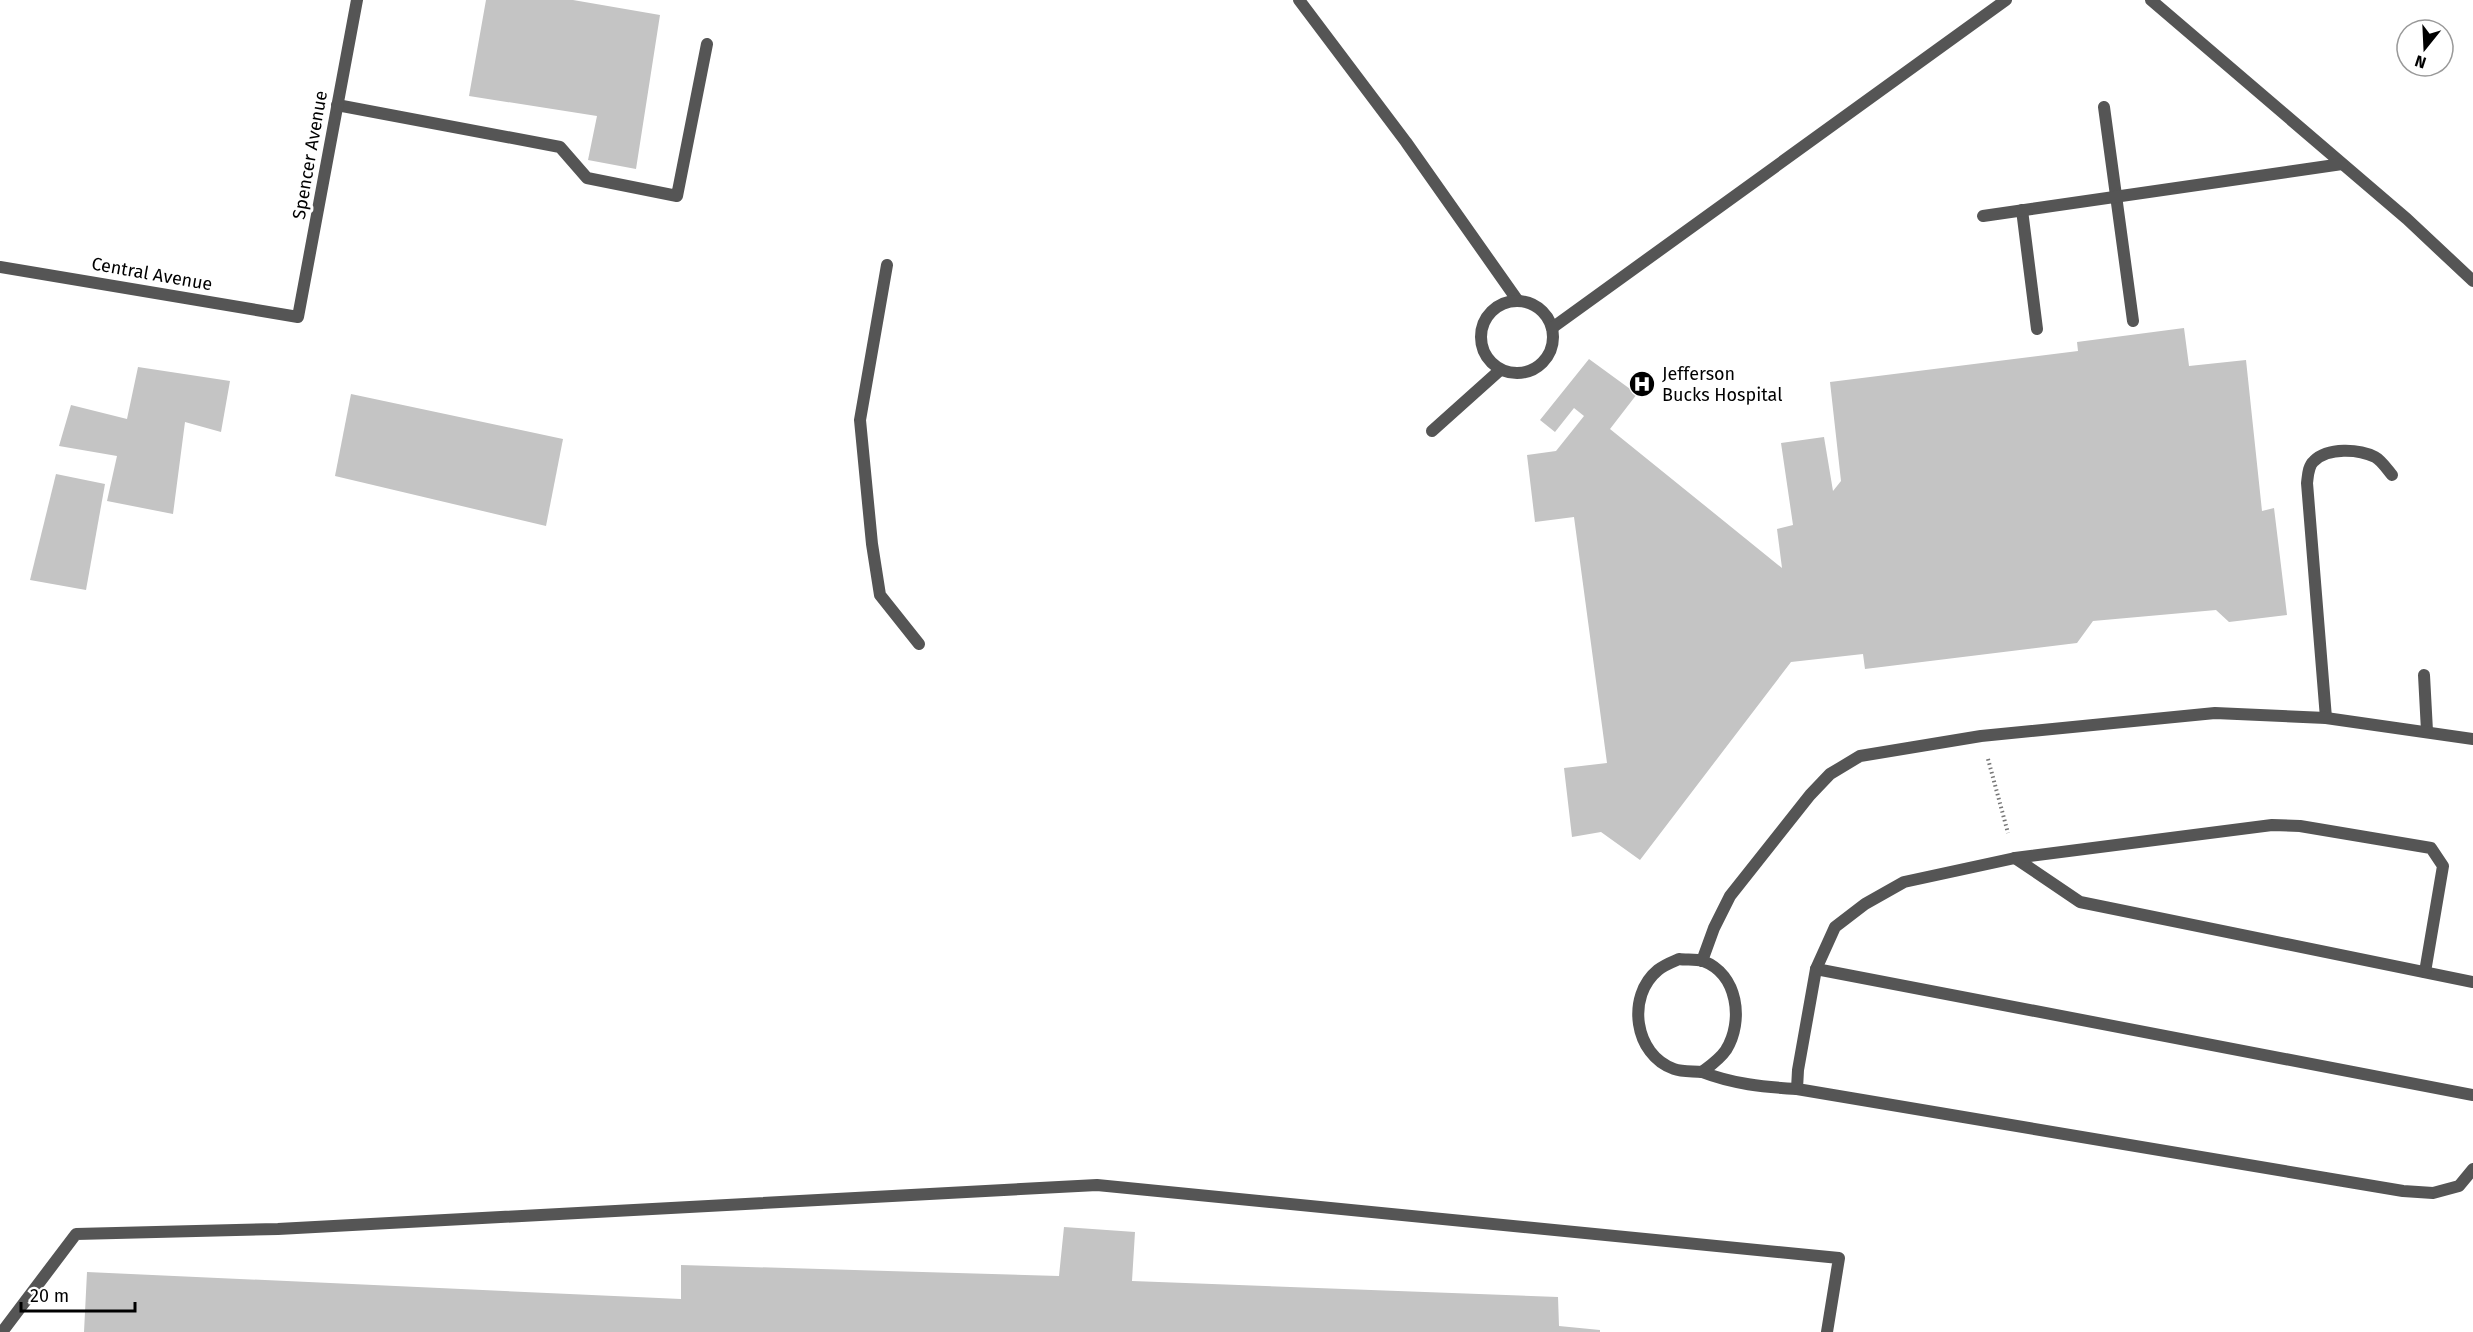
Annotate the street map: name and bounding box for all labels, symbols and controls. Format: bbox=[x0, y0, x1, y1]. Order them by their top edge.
north arrow bbox=[2395, 18, 2455, 78]
text: N bbox=[2413, 51, 2428, 72]
street label: Spencer Avenue bbox=[288, 89, 332, 221]
street label: Central Avenue bbox=[90, 253, 214, 295]
place label: Jefferson Bucks Hospital bbox=[1662, 363, 1783, 406]
hospital icon: Jefferson Bucks Hospital bbox=[1627, 369, 1657, 399]
scale bar bbox=[21, 1275, 135, 1313]
text: 20 m bbox=[30, 1285, 69, 1307]

